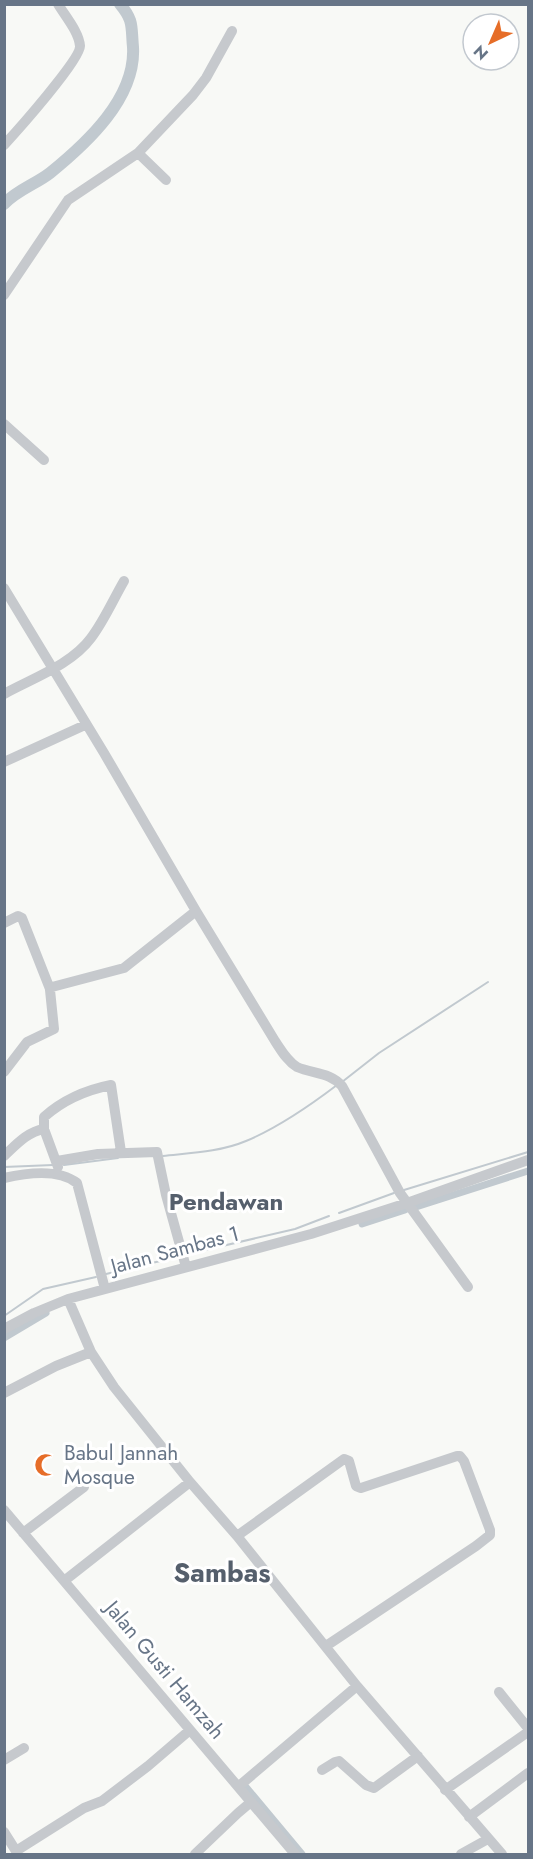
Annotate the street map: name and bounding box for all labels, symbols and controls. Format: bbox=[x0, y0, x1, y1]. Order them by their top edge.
north arrow bbox=[461, 12, 521, 72]
text: N bbox=[468, 40, 493, 65]
district label: Pendawan bbox=[169, 1184, 283, 1219]
street label: Jalan Sambas 1 bbox=[105, 1218, 242, 1282]
place label: Babul Jannah Mosque bbox=[64, 1438, 178, 1492]
mosque icon: Babul Jannah Mosque bbox=[33, 1452, 59, 1478]
district label: Sambas bbox=[173, 1553, 271, 1592]
street label: Jalan Gusti Hamzah bbox=[96, 1592, 232, 1746]

